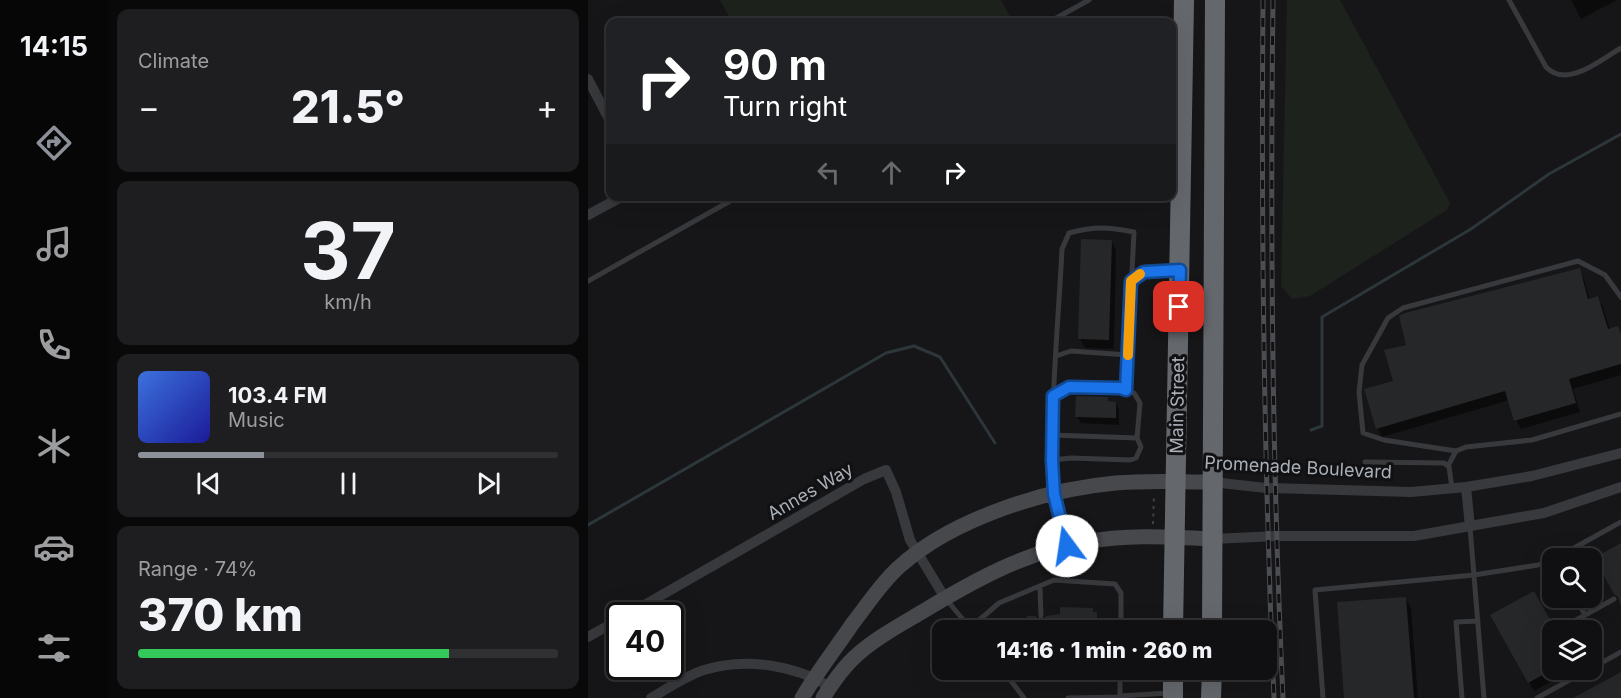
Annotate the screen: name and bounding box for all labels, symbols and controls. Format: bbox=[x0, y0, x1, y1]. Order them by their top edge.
text: 14:15 bbox=[20, 30, 88, 63]
text: 90 m bbox=[723, 39, 827, 90]
icon: right bbox=[624, 42, 702, 120]
text: Climate bbox=[138, 49, 209, 73]
text: 21.5° bbox=[291, 79, 405, 134]
text: − bbox=[138, 87, 160, 127]
text: + bbox=[536, 87, 558, 127]
text: Turn right bbox=[723, 90, 847, 123]
icon: directions bbox=[33, 122, 75, 164]
icon: left bbox=[812, 156, 845, 189]
icon: ahead bbox=[875, 156, 908, 189]
icon: right bbox=[938, 156, 971, 189]
text: 37 bbox=[300, 203, 396, 298]
icon: music bbox=[33, 223, 75, 265]
pin bbox=[1153, 281, 1204, 332]
text: km/h bbox=[324, 290, 372, 314]
icon: arrive bbox=[1162, 290, 1195, 323]
icon: phone bbox=[33, 324, 75, 366]
street label: Main Street bbox=[1166, 356, 1188, 454]
text: 103.4 FM bbox=[228, 382, 327, 408]
text: Music bbox=[228, 408, 285, 432]
icon: climate bbox=[33, 425, 75, 467]
street label: Promenade Boulevard bbox=[1204, 452, 1392, 482]
street label: Annes Way bbox=[763, 458, 857, 524]
icon: previous bbox=[192, 467, 225, 500]
icon: pause bbox=[332, 467, 365, 500]
icon: next bbox=[472, 467, 505, 500]
position arrow bbox=[1035, 514, 1099, 578]
icon: car bbox=[33, 526, 75, 568]
map controls bbox=[1542, 548, 1602, 680]
button: search bbox=[1542, 548, 1602, 608]
text: Range · 74% bbox=[138, 557, 257, 581]
text: 370 km bbox=[138, 587, 303, 642]
speed limit sign: 40 bbox=[606, 602, 684, 680]
button: layers bbox=[1542, 620, 1602, 680]
icon: filters bbox=[33, 627, 75, 669]
text: 14:16 · 1 min · 260 m bbox=[997, 637, 1212, 663]

